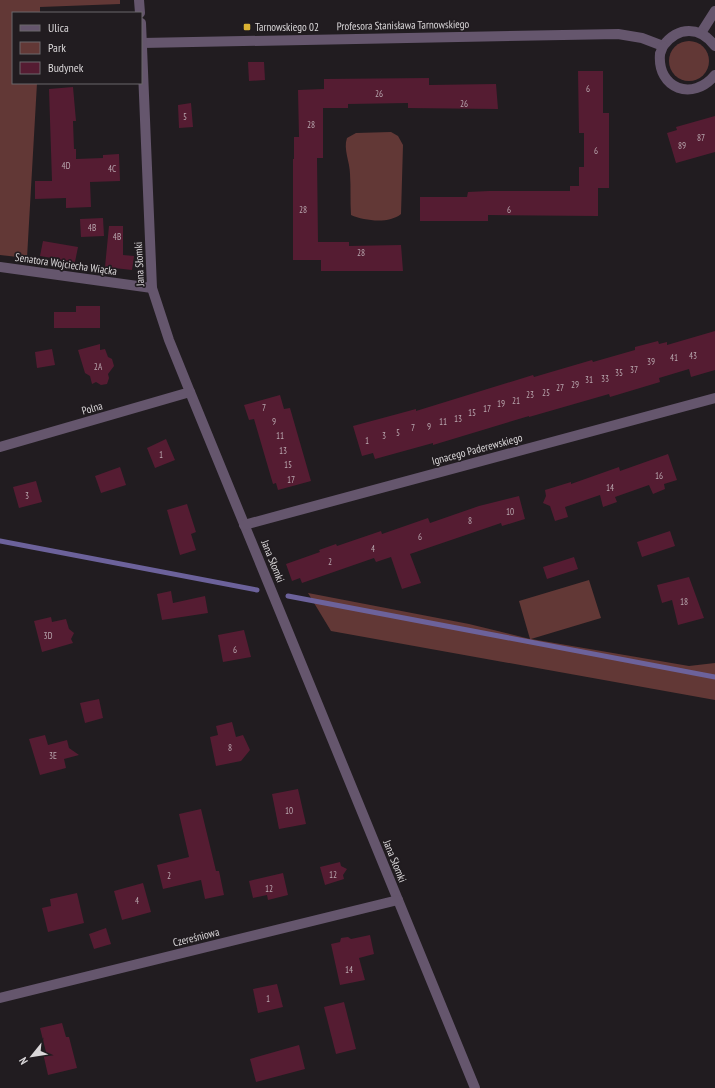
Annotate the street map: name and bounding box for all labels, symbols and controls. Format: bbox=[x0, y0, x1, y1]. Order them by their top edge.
legend bbox=[12, 12, 142, 84]
street label: Profesora Stanisława Tarnowskiego bbox=[337, 17, 470, 33]
text: Ulica bbox=[48, 20, 69, 35]
place label: Tarnowskiego 02 bbox=[255, 20, 319, 34]
marker: Tarnowskiego 02 bbox=[242, 22, 252, 32]
text: Park bbox=[48, 40, 66, 55]
text: Budynek bbox=[48, 60, 84, 75]
house number: 6 bbox=[586, 83, 590, 94]
house number: 26 bbox=[375, 88, 383, 99]
house number: 26 bbox=[460, 98, 468, 109]
house number: 5 bbox=[183, 111, 187, 122]
house number: 28 bbox=[307, 119, 315, 130]
house number: 87 bbox=[697, 132, 705, 143]
house number: 89 bbox=[678, 140, 686, 151]
house number: 6 bbox=[594, 145, 598, 156]
house number: 4D bbox=[62, 160, 71, 171]
house number: 4C bbox=[108, 163, 116, 174]
house number: 28 bbox=[299, 204, 307, 215]
house number: 6 bbox=[507, 204, 511, 215]
house number: 4B bbox=[88, 222, 96, 233]
house number: 4B bbox=[113, 231, 121, 242]
street label: Jana Słomki bbox=[131, 241, 147, 288]
house number: 28 bbox=[357, 247, 365, 258]
street label: Senatora Wojciecha Wiącka bbox=[14, 250, 118, 278]
house number: 43 bbox=[689, 350, 697, 361]
house number: 41 bbox=[670, 352, 678, 363]
house number: 39 bbox=[647, 356, 655, 367]
house number: 2A bbox=[94, 361, 103, 372]
house number: 37 bbox=[630, 364, 638, 375]
house number: 35 bbox=[615, 367, 623, 378]
house number: 33 bbox=[601, 373, 609, 384]
house number: 31 bbox=[585, 374, 593, 385]
house number: 29 bbox=[571, 379, 579, 390]
house number: 27 bbox=[556, 382, 564, 393]
house number: 25 bbox=[542, 387, 550, 398]
house number: 23 bbox=[526, 389, 534, 400]
house number: 21 bbox=[512, 395, 520, 406]
street label: Polna bbox=[80, 398, 104, 418]
house number: 19 bbox=[497, 398, 505, 409]
house number: 7 bbox=[262, 402, 266, 413]
house number: 17 bbox=[483, 403, 491, 414]
house number: 15 bbox=[468, 407, 476, 418]
house number: 13 bbox=[454, 413, 462, 424]
house number: 9 bbox=[272, 416, 276, 427]
house number: 11 bbox=[439, 416, 447, 427]
house number: 9 bbox=[427, 421, 431, 432]
house number: 7 bbox=[411, 422, 415, 433]
house number: 5 bbox=[396, 427, 400, 438]
house number: 11 bbox=[276, 430, 284, 441]
house number: 3 bbox=[382, 430, 386, 441]
street label: Ignacego Paderewskiego bbox=[430, 430, 524, 468]
house number: 1 bbox=[365, 435, 369, 446]
house number: 13 bbox=[279, 445, 287, 456]
house number: 1 bbox=[159, 449, 163, 460]
house number: 15 bbox=[284, 459, 292, 470]
house number: 16 bbox=[655, 470, 663, 481]
house number: 17 bbox=[287, 474, 295, 485]
house number: 14 bbox=[606, 482, 614, 493]
house number: 3 bbox=[25, 490, 29, 501]
house number: 10 bbox=[506, 506, 514, 517]
house number: 8 bbox=[468, 515, 472, 526]
house number: 6 bbox=[418, 531, 422, 542]
street label: Jana Słomki bbox=[258, 537, 288, 584]
house number: 4 bbox=[371, 543, 375, 554]
house number: 2 bbox=[328, 556, 332, 567]
house number: 18 bbox=[680, 596, 688, 607]
house number: 3D bbox=[44, 630, 53, 641]
house number: 6 bbox=[233, 644, 237, 655]
house number: 8 bbox=[228, 742, 232, 753]
house number: 3E bbox=[49, 750, 57, 761]
house number: 10 bbox=[285, 805, 293, 816]
street label: Jana Słomki bbox=[380, 837, 410, 884]
house number: 12 bbox=[329, 869, 337, 880]
house number: 2 bbox=[167, 870, 171, 881]
house number: 12 bbox=[265, 883, 273, 894]
house number: 4 bbox=[135, 895, 139, 906]
street label: Czereśniowa bbox=[171, 924, 221, 950]
house number: 14 bbox=[345, 964, 353, 975]
house number: 1 bbox=[266, 993, 270, 1004]
north arrow bbox=[12, 1036, 52, 1076]
text: N bbox=[16, 1055, 31, 1067]

